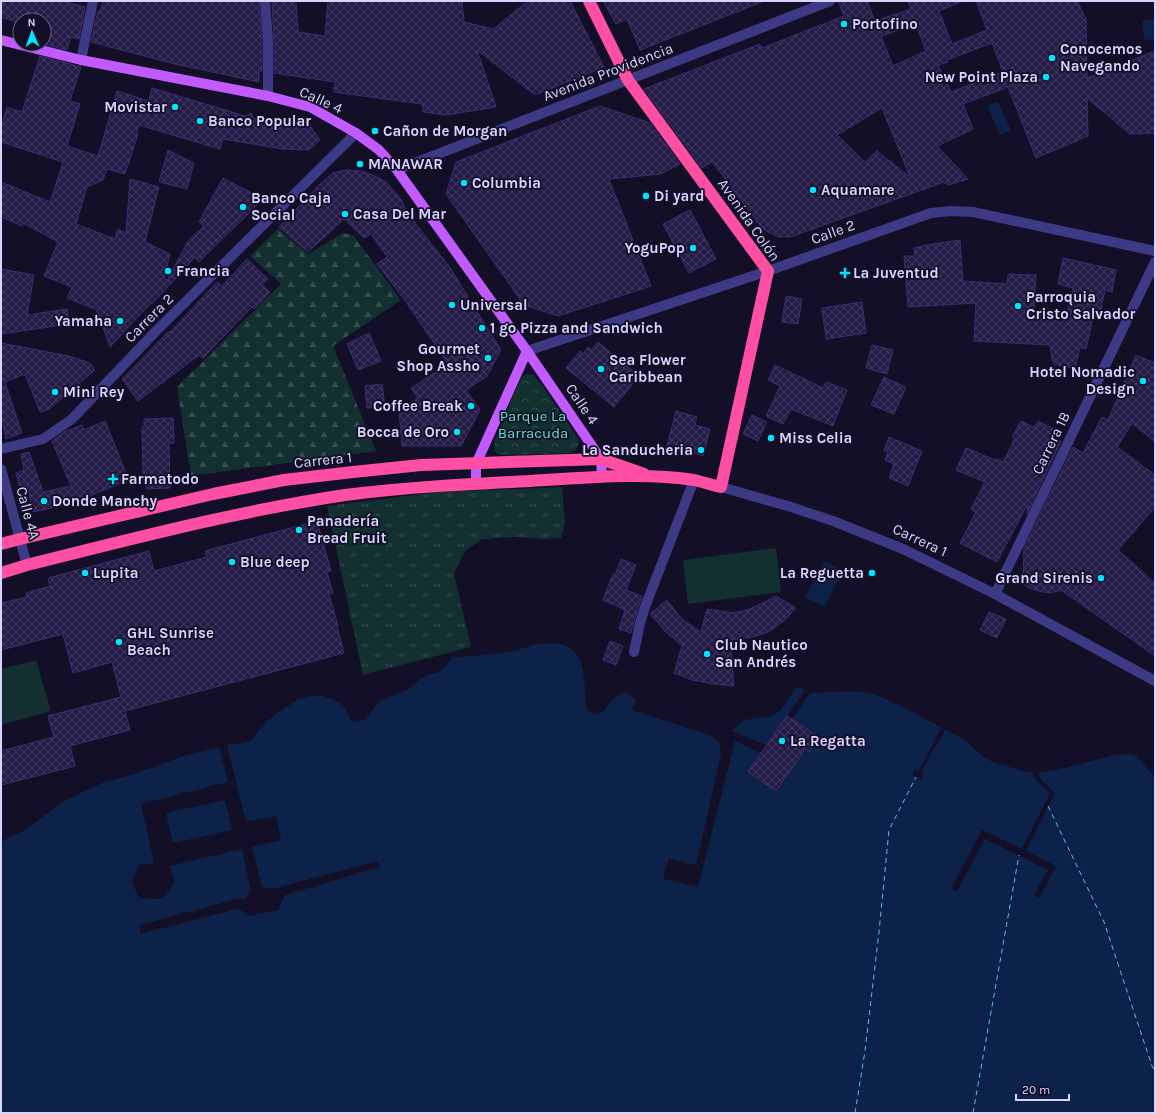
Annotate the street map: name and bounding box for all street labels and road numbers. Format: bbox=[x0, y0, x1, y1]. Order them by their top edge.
street label: Avenida Providencia bbox=[540, 39, 676, 105]
street label: Calle 4 bbox=[297, 83, 346, 118]
street label: Avenida Colón bbox=[714, 175, 784, 265]
street label: Calle 2 bbox=[808, 216, 858, 248]
street label: Carrera 2 bbox=[121, 290, 177, 346]
street label: Calle 4 bbox=[562, 380, 603, 428]
street label: Carrera 1B bbox=[1028, 409, 1074, 477]
street label: Carrera 1 bbox=[293, 448, 353, 472]
street label: Calle 4A bbox=[12, 485, 44, 542]
street label: Carrera 1 bbox=[890, 520, 950, 560]

